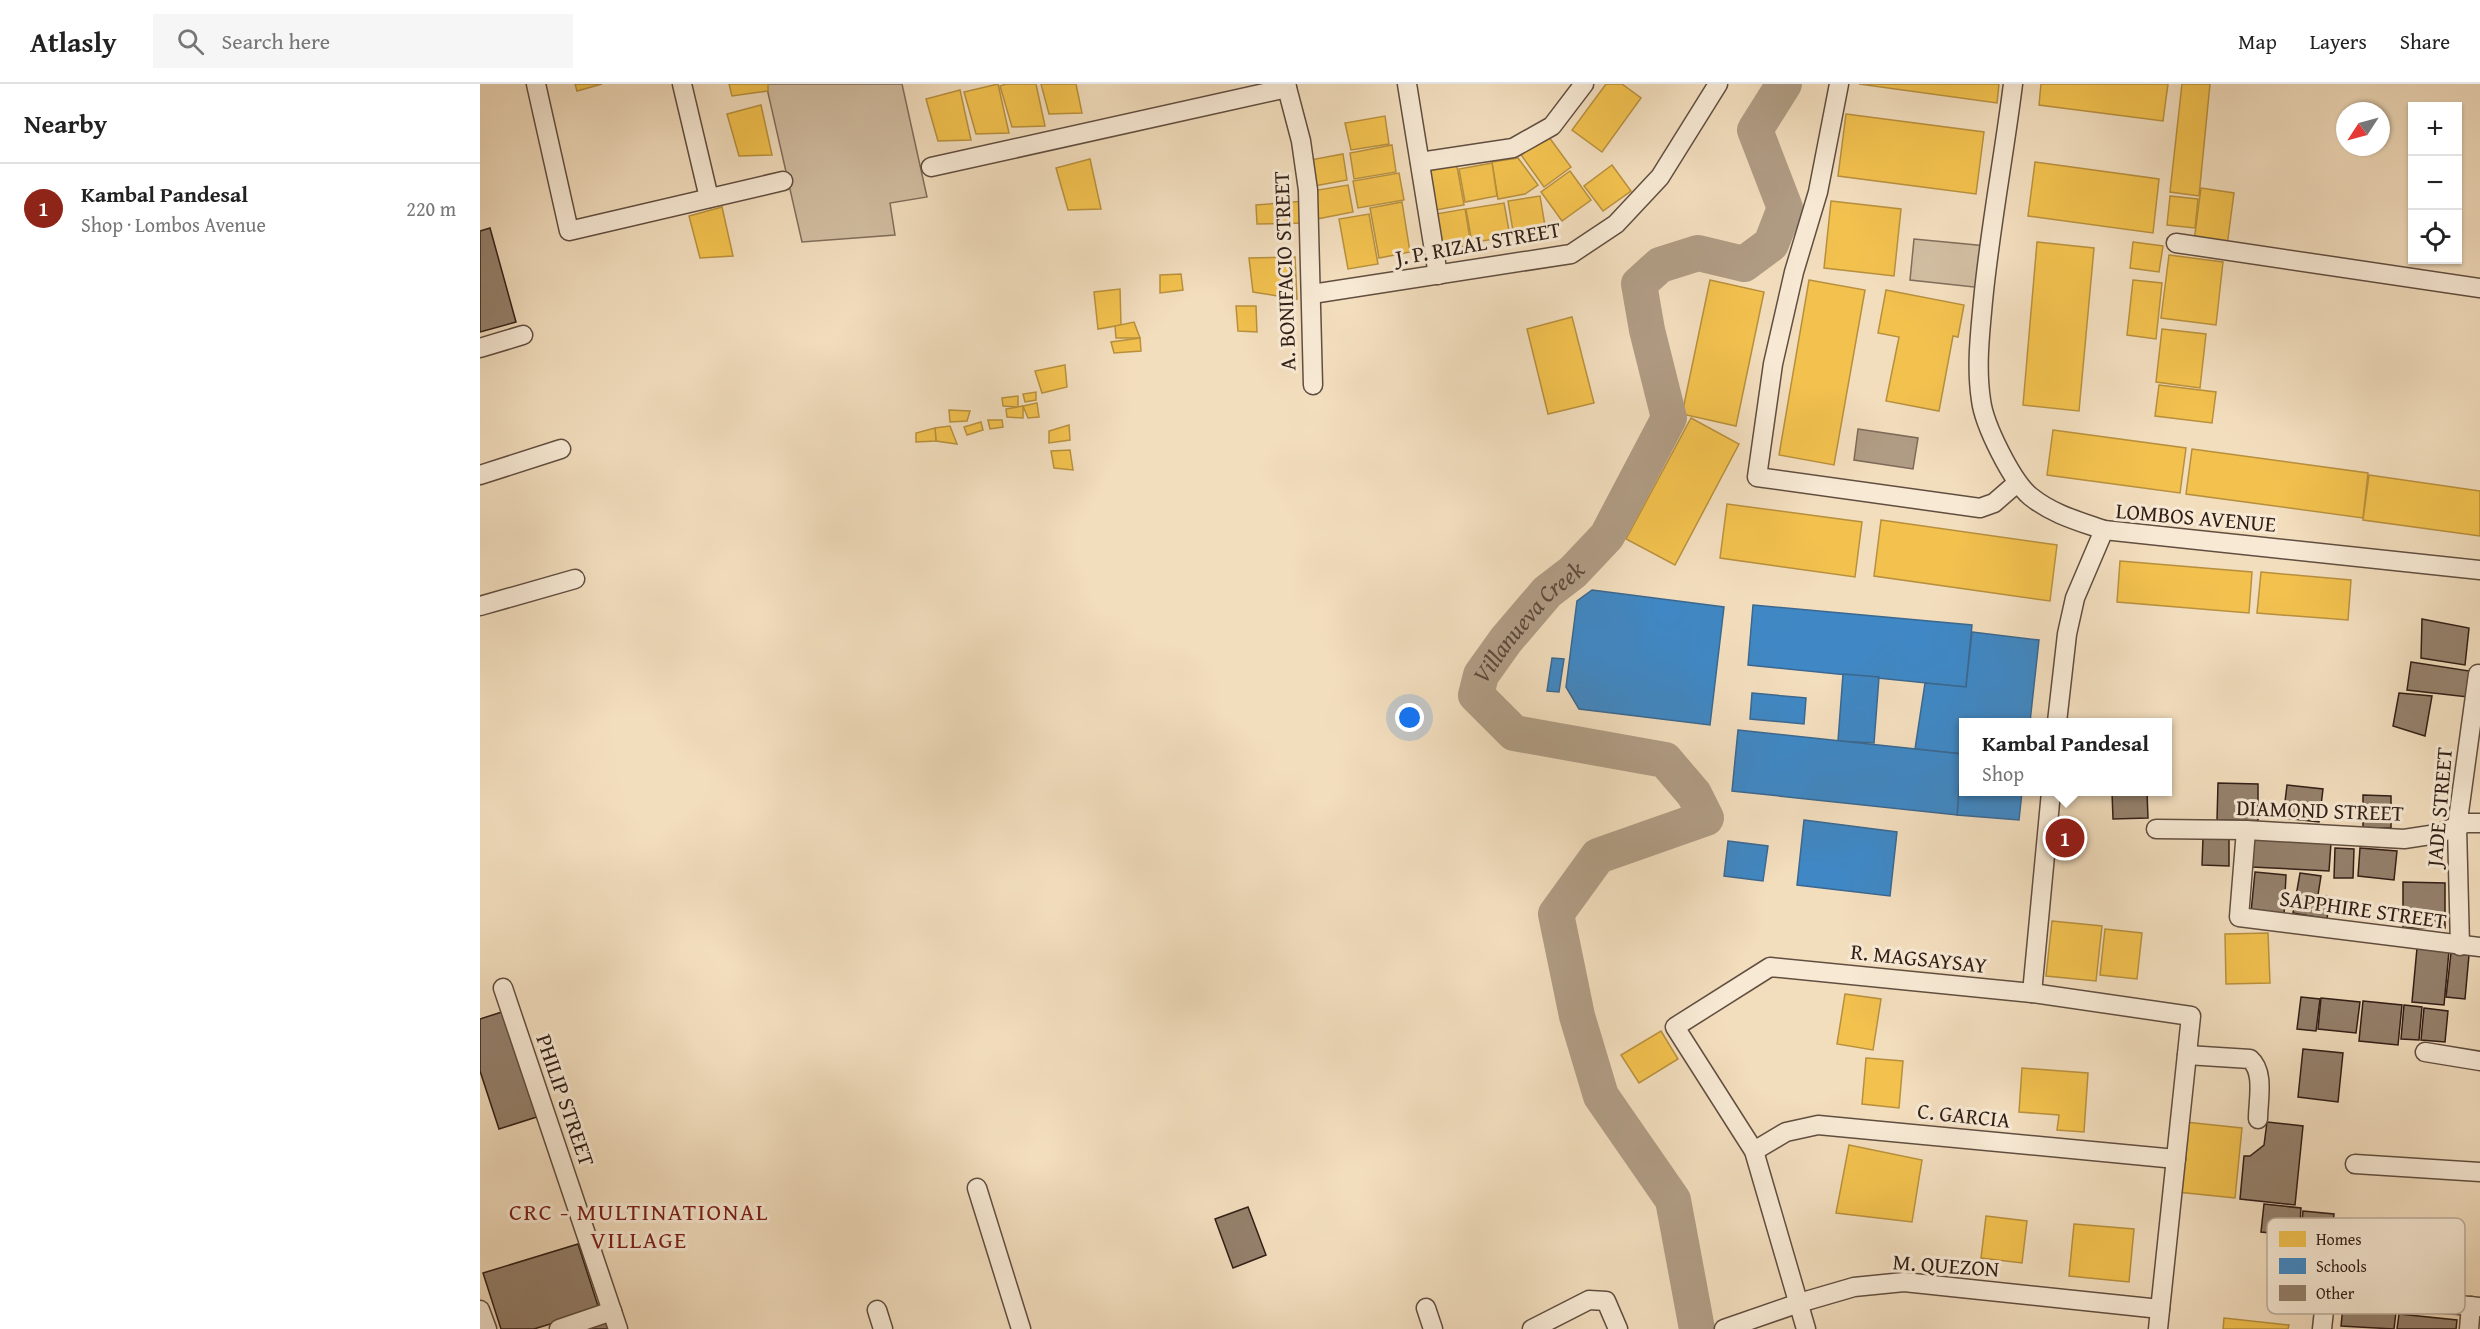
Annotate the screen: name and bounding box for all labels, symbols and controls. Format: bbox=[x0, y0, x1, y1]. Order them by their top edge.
search box bbox=[153, 14, 573, 68]
text: Atlasly bbox=[30, 21, 117, 62]
icon: search bbox=[174, 25, 207, 58]
text: Search here bbox=[222, 25, 330, 57]
text: Map bbox=[2238, 26, 2277, 57]
text: Layers bbox=[2310, 26, 2367, 57]
text: Share bbox=[2400, 26, 2450, 57]
north arrow bbox=[2336, 102, 2390, 156]
map controls bbox=[2408, 102, 2462, 264]
button: + bbox=[2408, 102, 2462, 156]
text: Nearby bbox=[24, 104, 107, 143]
button: − bbox=[2408, 156, 2462, 210]
street label: A. BONIFACIO STREET bbox=[1265, 171, 1303, 371]
text: Kambal Pandesal bbox=[81, 178, 248, 210]
text: 1 bbox=[38, 194, 49, 223]
text: 220 m bbox=[406, 194, 456, 223]
text: Shop · Lombos Avenue bbox=[81, 210, 266, 239]
button: locate bbox=[2408, 210, 2462, 264]
street label: J. P. RIZAL STREET bbox=[1390, 213, 1563, 274]
street label: LOMBOS AVENUE bbox=[2115, 494, 2277, 540]
water label: Villanueva Creek bbox=[1463, 553, 1592, 690]
your location bbox=[1395, 703, 1424, 732]
popup bbox=[1959, 718, 2172, 796]
text: Kambal Pandesal bbox=[1982, 727, 2149, 759]
street label: JADE STREET bbox=[2418, 746, 2460, 871]
text: Shop bbox=[1982, 759, 2024, 788]
street label: DIAMOND STREET bbox=[2236, 791, 2404, 829]
pin: 1 bbox=[2046, 816, 2084, 861]
street label: SAPPHIRE STREET bbox=[2278, 881, 2448, 937]
street label: R. MAGSAYSAY bbox=[1849, 935, 1989, 981]
street label: PHILIP STREET bbox=[528, 1030, 604, 1170]
street label: C. GARCIA bbox=[1916, 1094, 2013, 1136]
district label: CRC - MULTINATIONAL VILLAGE bbox=[509, 1194, 769, 1257]
legend bbox=[2267, 1218, 2465, 1314]
text: Homes bbox=[2316, 1227, 2362, 1251]
street label: M. QUEZON bbox=[1892, 1245, 2000, 1285]
text: Schools bbox=[2316, 1254, 2367, 1278]
text: Other bbox=[2316, 1281, 2355, 1305]

